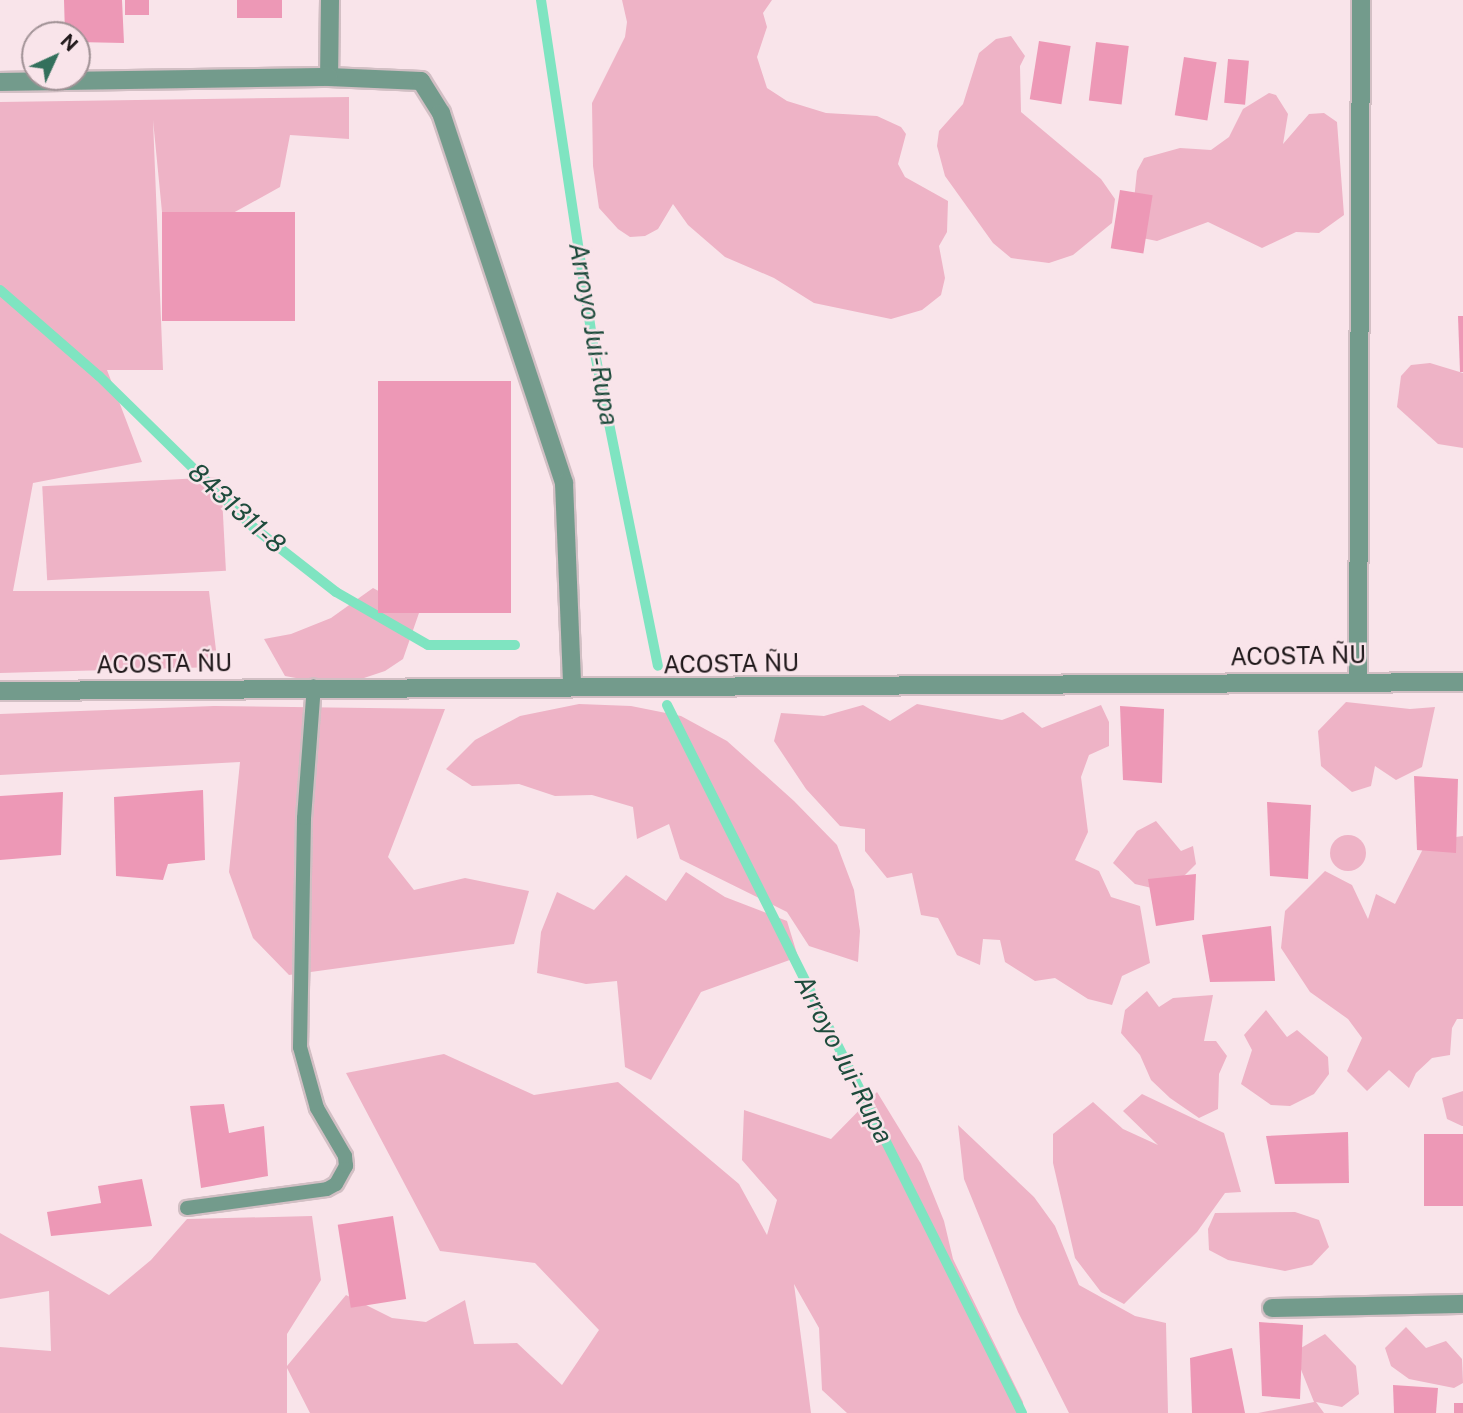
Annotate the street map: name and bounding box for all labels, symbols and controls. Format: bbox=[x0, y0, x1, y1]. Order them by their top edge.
north arrow bbox=[21, 21, 91, 91]
text: N bbox=[56, 30, 82, 56]
water label: Arroyo Jui-Rupa bbox=[563, 240, 625, 428]
water label: 8431311-8 bbox=[182, 456, 292, 560]
street label: ACOSTA ÑU bbox=[1230, 640, 1366, 672]
street label: ACOSTA ÑU bbox=[96, 648, 232, 680]
street label: ACOSTA ÑU bbox=[663, 648, 799, 680]
water label: Arroyo Jui-Rupa bbox=[788, 969, 900, 1149]

